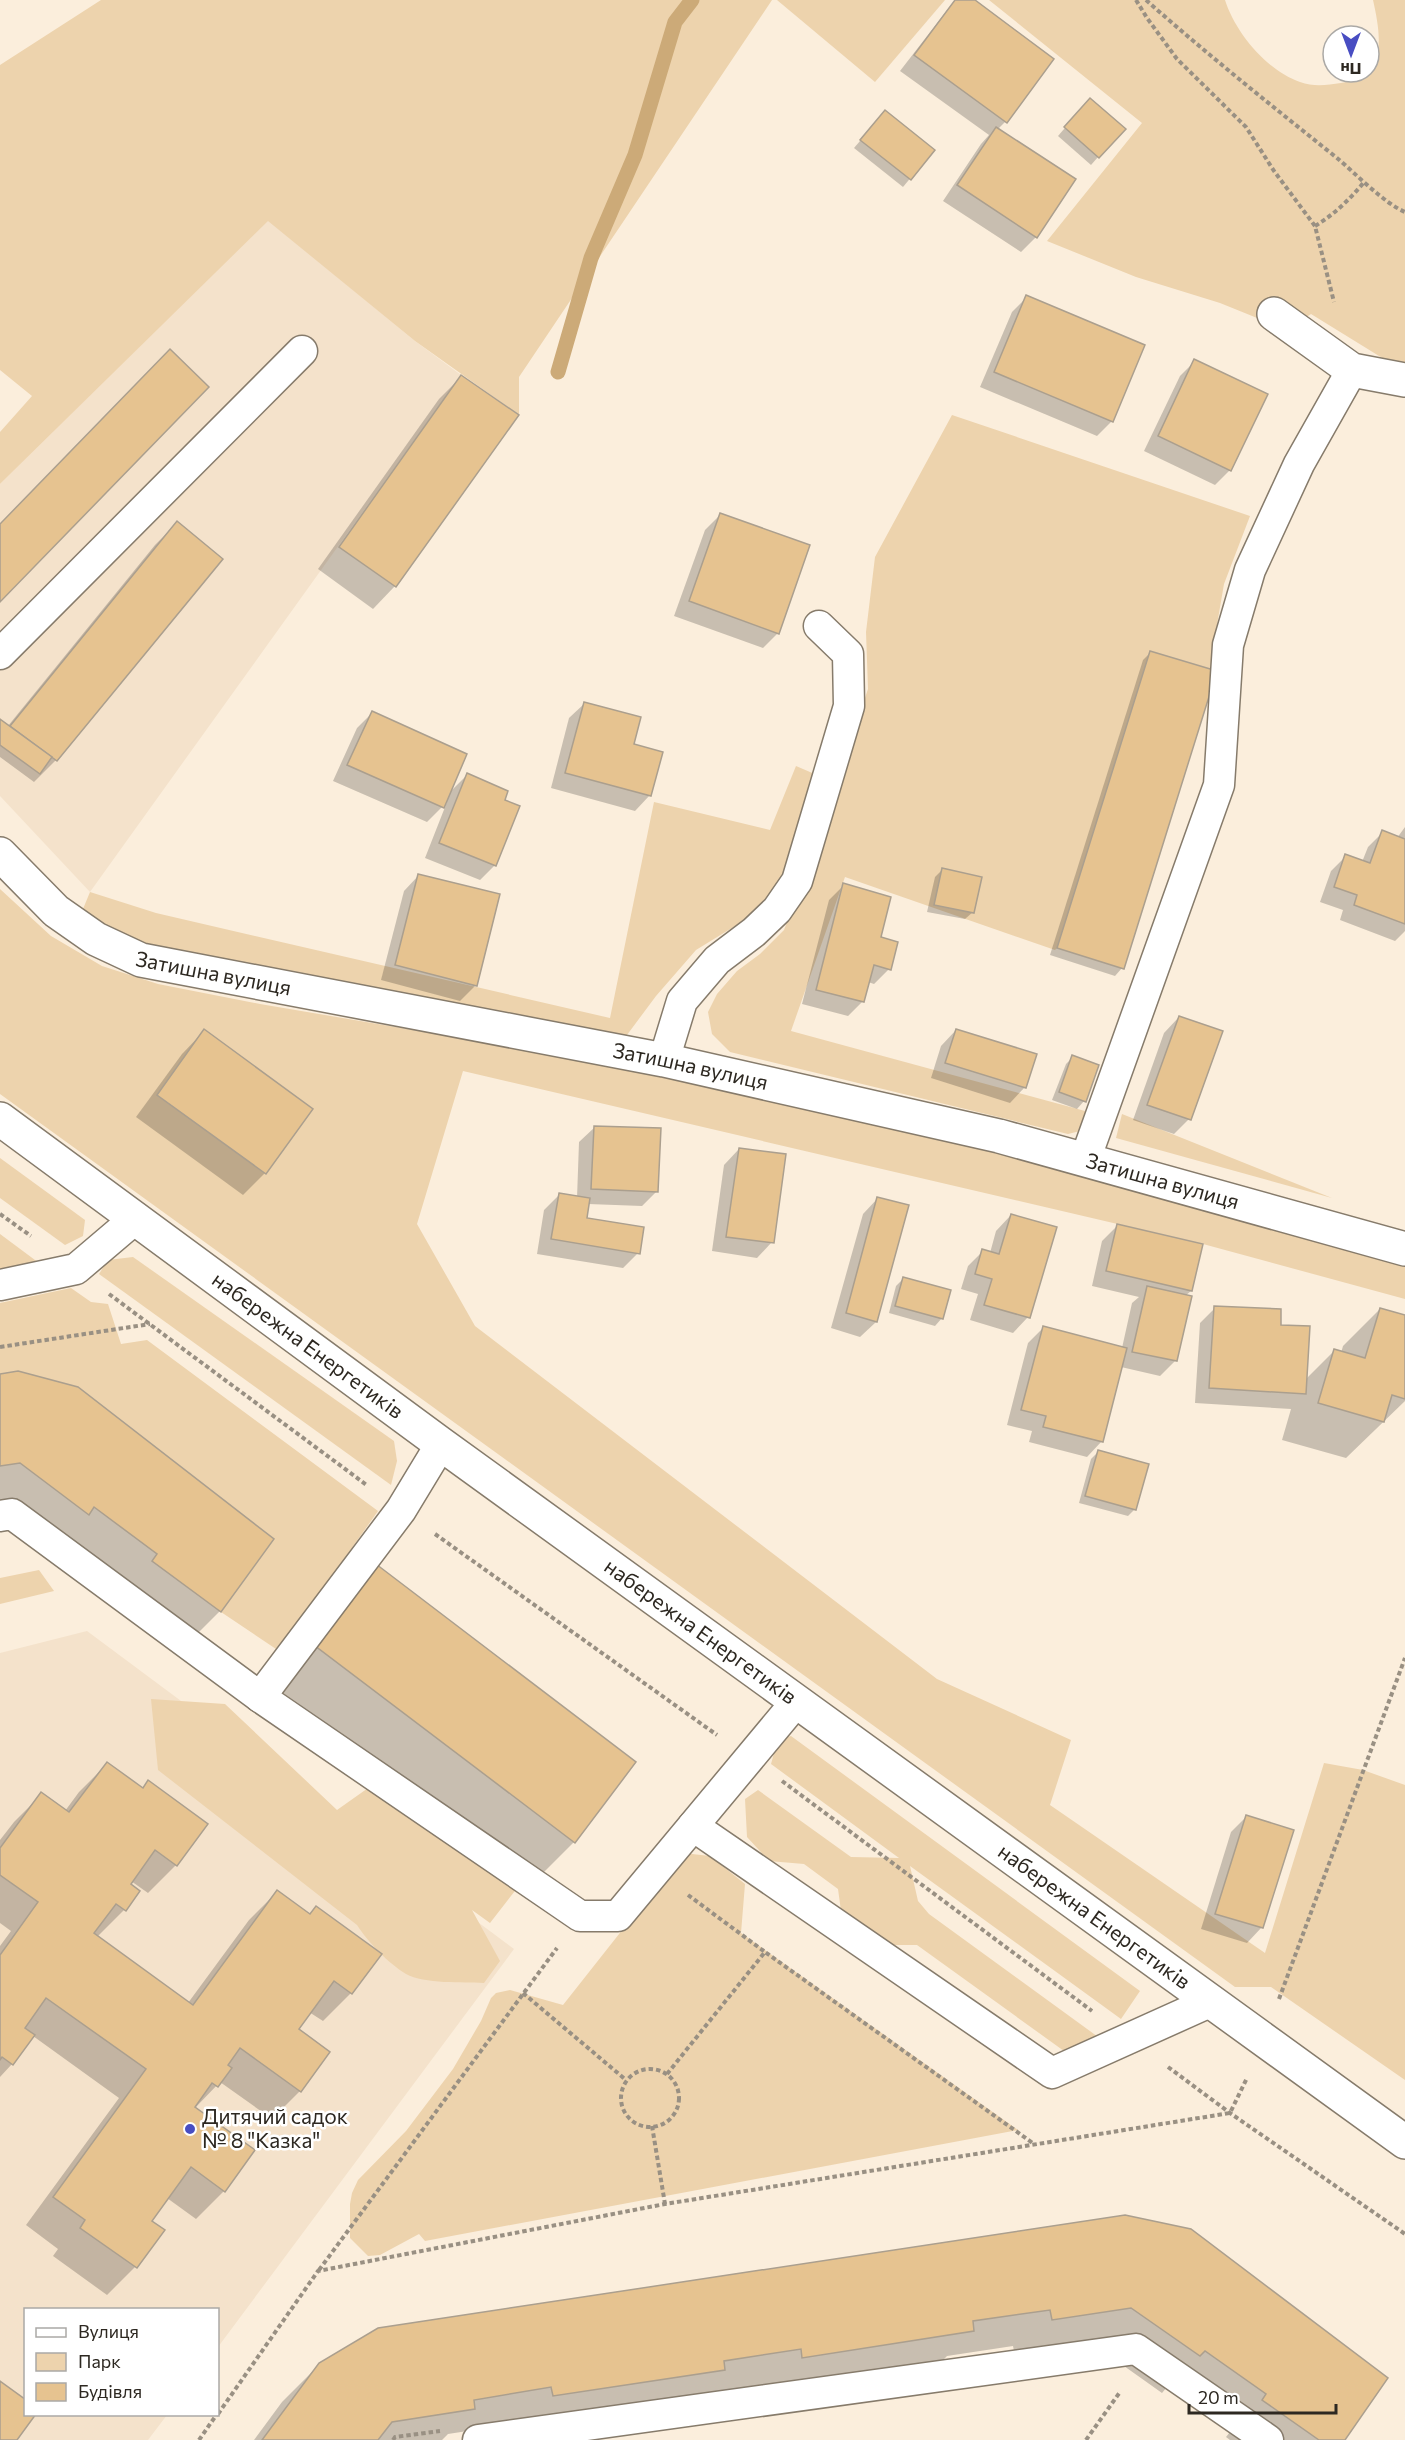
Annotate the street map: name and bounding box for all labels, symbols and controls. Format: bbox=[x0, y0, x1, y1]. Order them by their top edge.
north arrow bbox=[1321, 24, 1381, 84]
text: Пн bbox=[1340, 60, 1362, 79]
street label: Затишна вулиця bbox=[134, 945, 293, 999]
street label: Затишна вулиця bbox=[611, 1037, 771, 1094]
street label: Затишна вулиця bbox=[1083, 1147, 1242, 1213]
street label: набережна Енергетиків bbox=[208, 1266, 409, 1423]
street label: набережна Енергетиків bbox=[600, 1553, 802, 1709]
street label: набережна Енергетиків bbox=[994, 1838, 1196, 1994]
place label: Дитячий садок № 8 "Казка" bbox=[202, 2103, 348, 2152]
marker: Дитячий садок № 8 "Казка" bbox=[183, 2122, 197, 2136]
legend bbox=[24, 2308, 219, 2416]
text: Вулиця bbox=[78, 2320, 139, 2342]
text: Парк bbox=[78, 2350, 121, 2372]
scale bar bbox=[1189, 2377, 1336, 2415]
text: Будівля bbox=[78, 2380, 142, 2402]
text: 20 m bbox=[1198, 2386, 1239, 2408]

